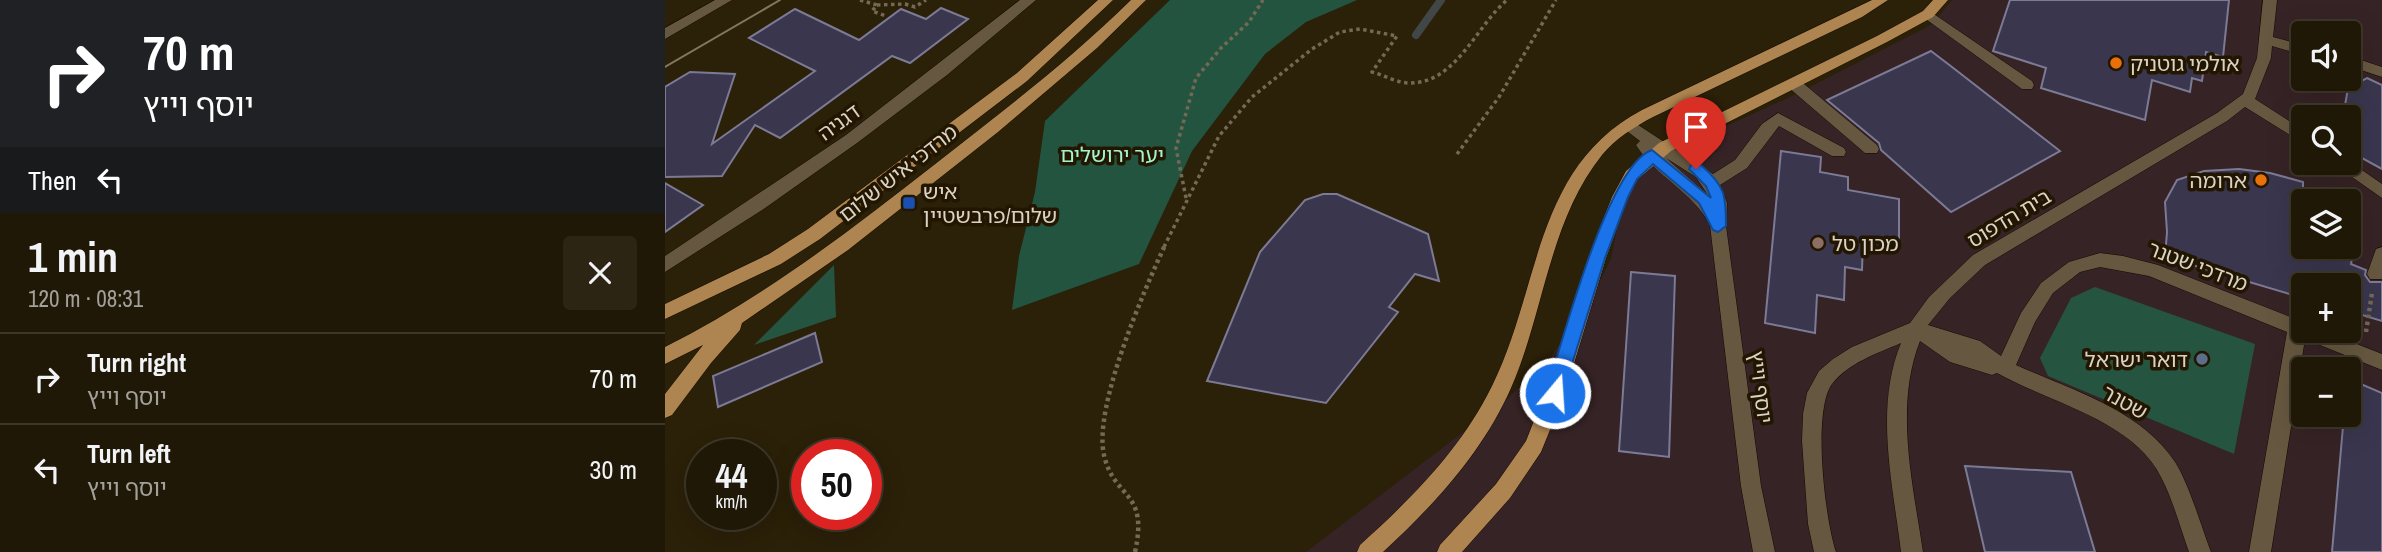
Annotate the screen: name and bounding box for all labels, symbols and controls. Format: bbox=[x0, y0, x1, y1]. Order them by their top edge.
text: 70 m bbox=[143, 19, 235, 85]
map controls bbox=[2291, 21, 2361, 427]
button: sound bbox=[2291, 21, 2361, 91]
icon: right bbox=[28, 28, 119, 119]
place label: אולמי גוטניק bbox=[2130, 49, 2240, 78]
marker: אולמי גוטניק bbox=[2108, 55, 2124, 71]
text: יוסף וייץ bbox=[143, 83, 254, 126]
street label: דגניה bbox=[812, 97, 866, 147]
pin bbox=[1666, 97, 1726, 169]
button: search bbox=[2291, 105, 2361, 175]
icon: arrive bbox=[1677, 108, 1715, 146]
street label: מרדכי איש שלום bbox=[833, 117, 963, 229]
park label: יער ירושלים bbox=[1060, 140, 1164, 169]
icon: left bbox=[91, 161, 129, 199]
text: Then bbox=[28, 163, 77, 198]
place label: ארומה bbox=[2189, 166, 2247, 195]
marker: ארומה bbox=[2253, 172, 2269, 188]
place label: איש שלום/פרבשטיין bbox=[923, 177, 1057, 230]
street label: בית הדפוס bbox=[1962, 182, 2056, 254]
button: layers bbox=[2291, 189, 2361, 259]
marker: איש שלום/פרבשטיין bbox=[901, 195, 917, 211]
text: 1 min bbox=[28, 229, 118, 285]
place label: מכון טל bbox=[1832, 229, 1899, 258]
street label: מרדכי שטנר bbox=[2144, 234, 2252, 298]
marker: מכון טל bbox=[1810, 235, 1826, 251]
button: close bbox=[563, 236, 637, 310]
button: + bbox=[2291, 273, 2361, 343]
text: 120 m · 08:31 bbox=[28, 283, 143, 314]
text: Turn right bbox=[87, 345, 186, 380]
place label: דואר ישראל bbox=[2085, 345, 2188, 374]
street label: יוסף וייץ bbox=[1742, 349, 1780, 425]
marker: דואר ישראל bbox=[2194, 351, 2210, 367]
position arrow bbox=[1518, 356, 1592, 430]
button: − bbox=[2291, 357, 2361, 427]
icon: right bbox=[28, 360, 66, 398]
text: 70 m bbox=[590, 361, 637, 396]
street label: שטנר bbox=[2097, 378, 2153, 426]
text: יוסף וייץ bbox=[87, 381, 167, 412]
text: Turn left bbox=[87, 436, 171, 471]
speed limit sign: 50 bbox=[791, 439, 882, 530]
icon: left bbox=[28, 451, 66, 489]
text: 30 m bbox=[590, 452, 637, 487]
text: 44 bbox=[716, 452, 747, 499]
text: יוסף וייץ bbox=[87, 472, 167, 503]
text: km/h bbox=[716, 489, 748, 514]

